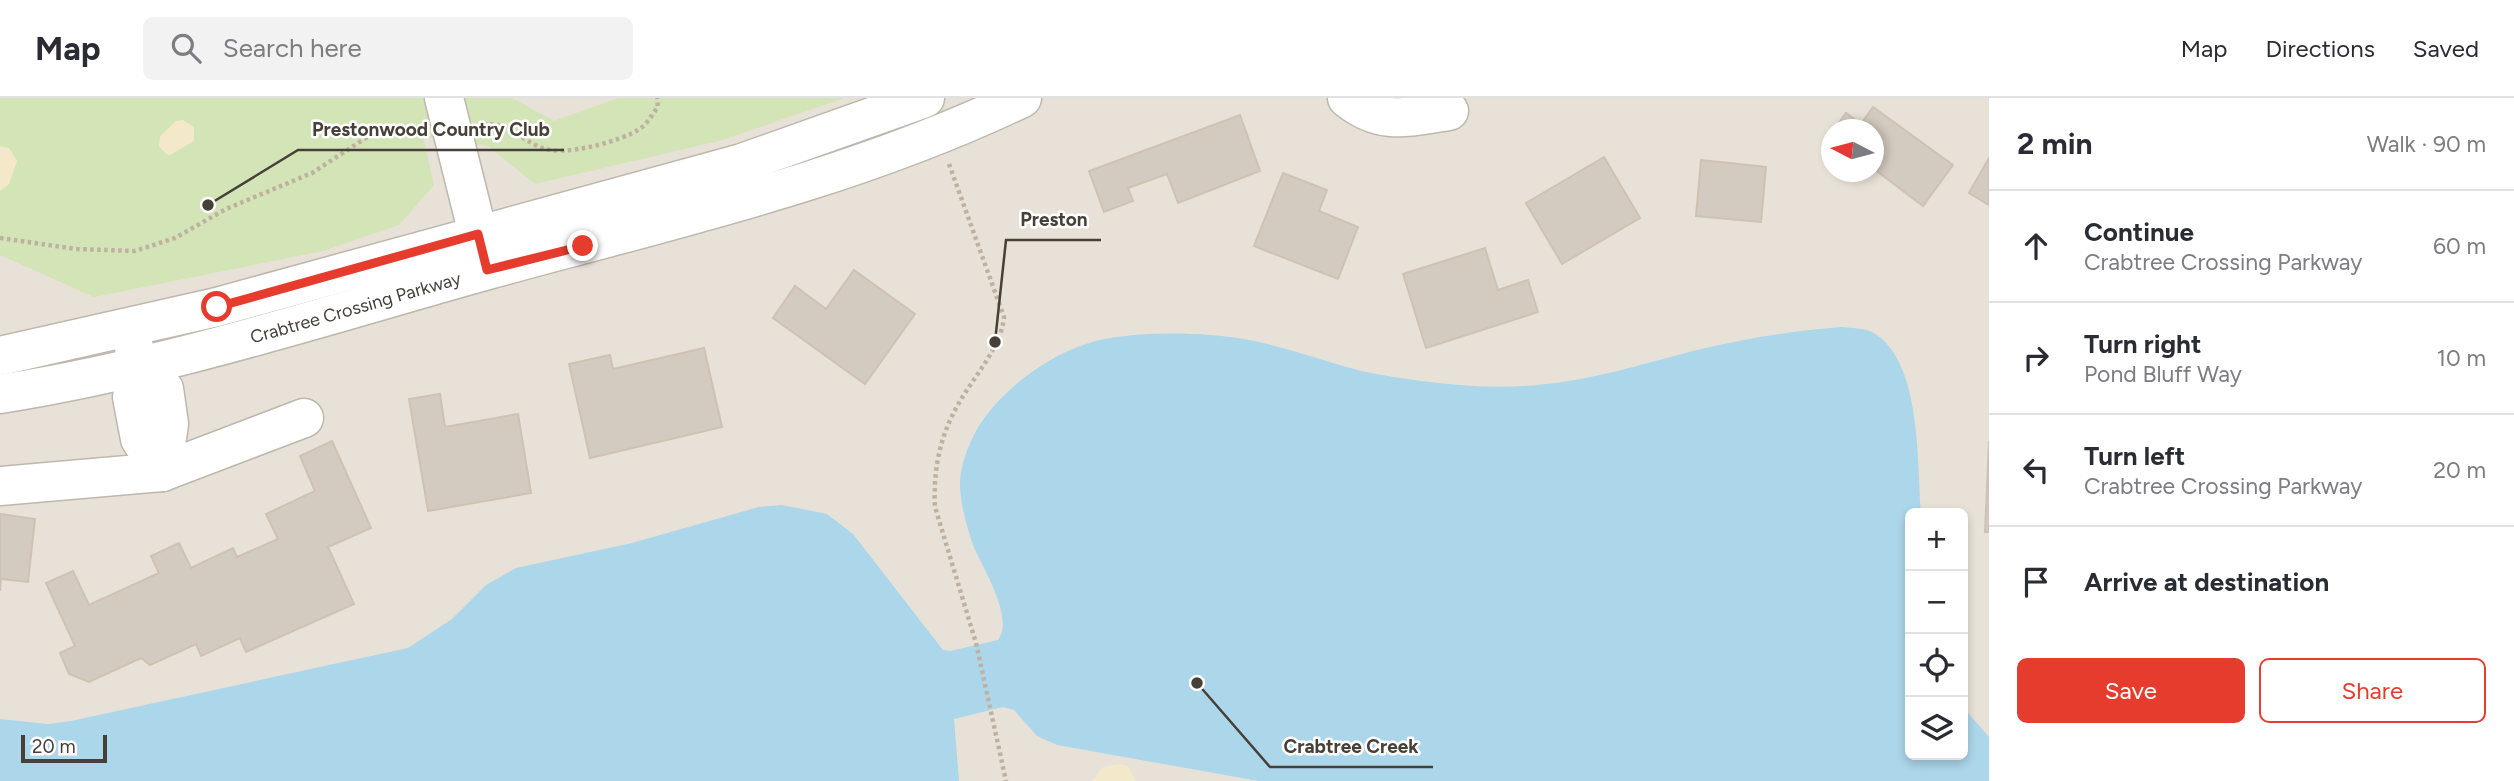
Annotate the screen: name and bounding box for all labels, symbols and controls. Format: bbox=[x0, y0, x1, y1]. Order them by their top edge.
search box bbox=[143, 17, 633, 80]
text: Map bbox=[35, 29, 101, 68]
icon: search bbox=[167, 29, 205, 67]
text: Search here bbox=[223, 32, 362, 64]
text: Map bbox=[2181, 34, 2227, 63]
text: Directions bbox=[2265, 34, 2375, 63]
text: Saved bbox=[2413, 34, 2479, 63]
callout: Prestonwood Country Club bbox=[298, 110, 564, 150]
text: Prestonwood Country Club bbox=[312, 118, 550, 141]
north arrow bbox=[1821, 119, 1884, 182]
text: 2 min bbox=[2017, 125, 2093, 162]
text: Walk · 90 m bbox=[2367, 130, 2486, 158]
callout: Preston bbox=[1006, 200, 1101, 240]
text: Preston bbox=[1020, 208, 1088, 231]
text: Continue bbox=[2084, 216, 2194, 248]
icon: ahead bbox=[2017, 227, 2055, 265]
route end bbox=[567, 230, 598, 261]
text: 60 m bbox=[2433, 232, 2486, 260]
text: Crabtree Crossing Parkway bbox=[2084, 248, 2362, 276]
street label: Crabtree Crossing Parkway bbox=[248, 267, 464, 348]
route start bbox=[201, 291, 232, 322]
text: Turn right bbox=[2084, 328, 2201, 360]
icon: right bbox=[2017, 339, 2055, 377]
text: 10 m bbox=[2437, 344, 2486, 372]
text: Pond Bluff Way bbox=[2084, 360, 2242, 388]
text: Turn left bbox=[2084, 440, 2185, 472]
icon: left bbox=[2017, 451, 2055, 489]
text: 20 m bbox=[2433, 456, 2486, 484]
text: Crabtree Crossing Parkway bbox=[2084, 472, 2362, 500]
map controls bbox=[1905, 508, 1968, 760]
button: + bbox=[1905, 508, 1968, 571]
icon: arrive bbox=[2017, 563, 2055, 601]
text: Arrive at destination bbox=[2084, 566, 2329, 598]
button: − bbox=[1905, 571, 1968, 634]
button: locate bbox=[1905, 634, 1968, 697]
button: Save bbox=[2017, 658, 2245, 723]
button: Share bbox=[2259, 658, 2486, 723]
button: layers bbox=[1905, 697, 1968, 760]
callout: Crabtree Creek bbox=[1270, 727, 1433, 767]
scale bar bbox=[21, 732, 107, 764]
text: 20 m bbox=[32, 735, 76, 758]
text: Crabtree Creek bbox=[1283, 735, 1419, 758]

